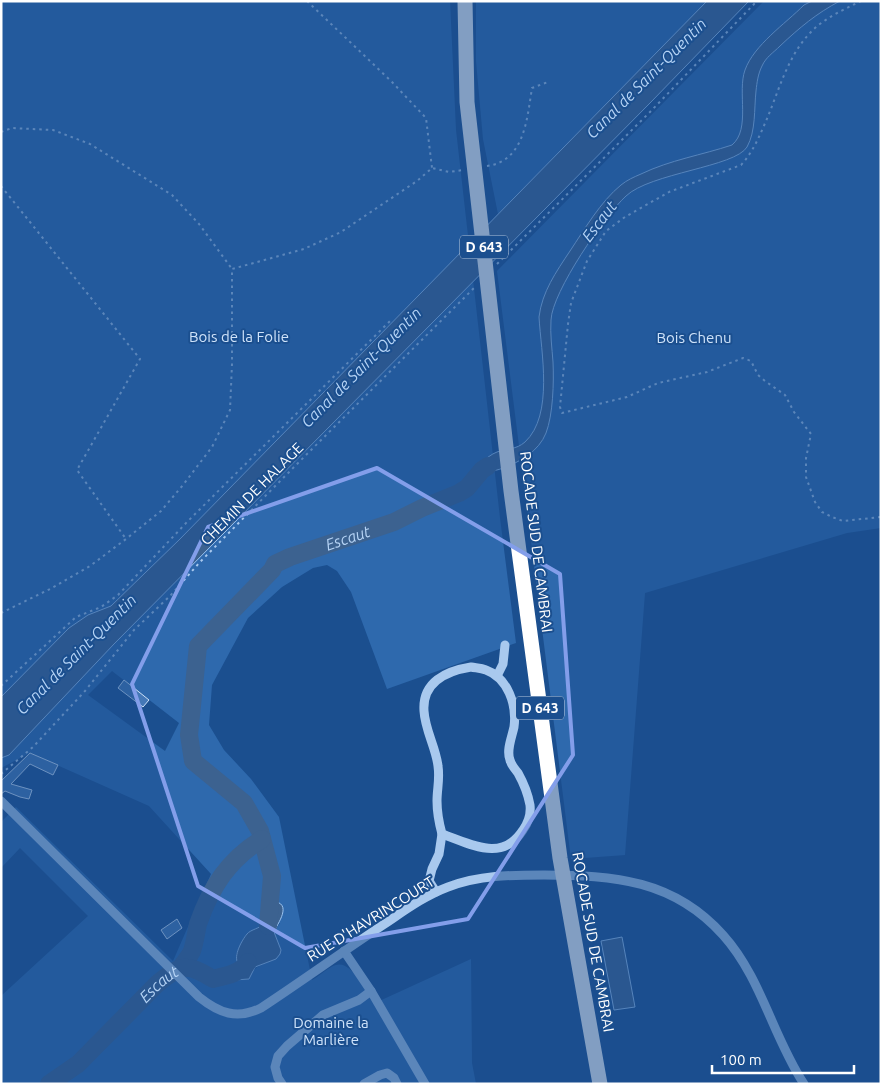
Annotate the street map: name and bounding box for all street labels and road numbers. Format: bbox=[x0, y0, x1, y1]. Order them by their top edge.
road number: D 643 bbox=[460, 236, 508, 258]
street label: CHEMIN DE HALAGE bbox=[197, 439, 306, 548]
street label: ROCADE SUD DE CAMBRAI bbox=[517, 450, 556, 634]
road number: D 643 bbox=[516, 696, 564, 720]
street label: ROCADE SUD DE CAMBRAI bbox=[569, 851, 618, 1033]
street label: RUE D'HAVRINCOURT bbox=[304, 872, 438, 965]

